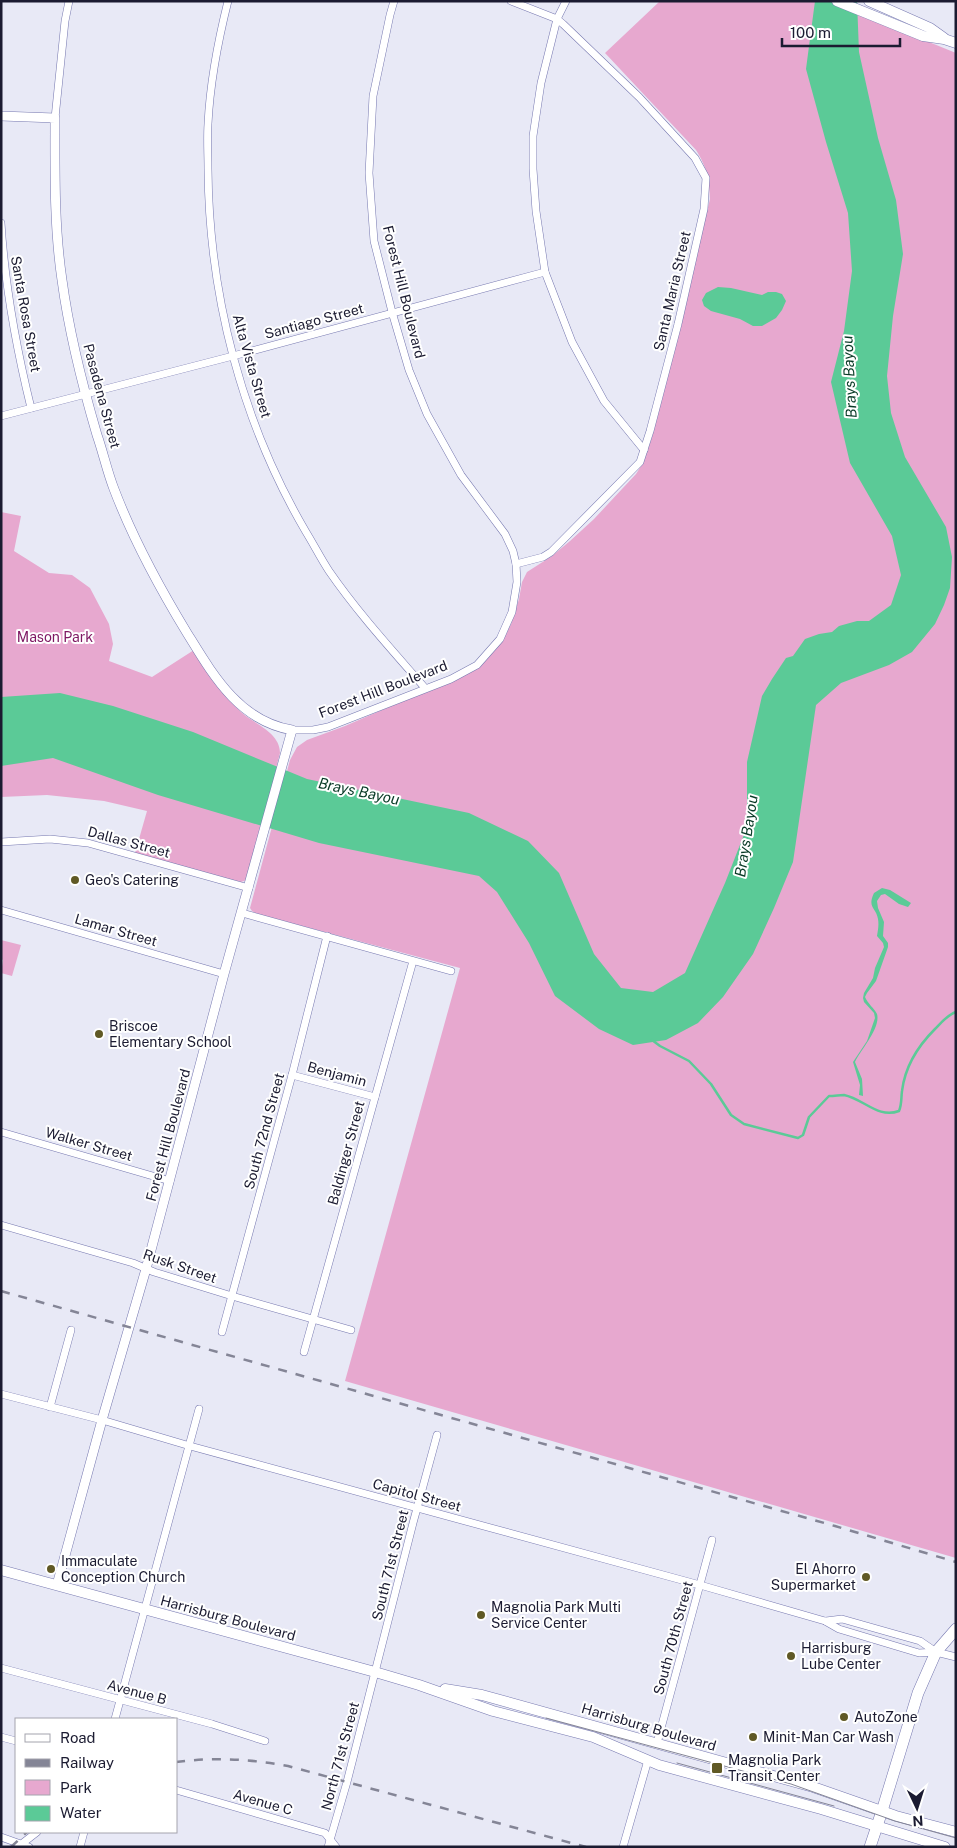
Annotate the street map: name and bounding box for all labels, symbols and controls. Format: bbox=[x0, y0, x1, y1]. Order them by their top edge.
scale bar bbox=[782, 15, 900, 47]
text: 100 m bbox=[790, 24, 831, 41]
street label: Forest Hill Boulevard bbox=[380, 224, 428, 360]
street label: Santa Maria Street bbox=[650, 230, 694, 352]
street label: Santa Rosa Street bbox=[8, 255, 44, 373]
street label: Santiago Street bbox=[263, 300, 365, 342]
street label: Alta Vista Street bbox=[230, 312, 274, 420]
water label: Brays Bayou bbox=[838, 335, 860, 419]
street label: Pasadena Street bbox=[80, 342, 124, 450]
park label: Mason Park bbox=[17, 629, 93, 645]
street label: Forest Hill Boulevard bbox=[316, 657, 450, 721]
water label: Brays Bayou bbox=[317, 774, 401, 808]
water label: Brays Bayou bbox=[731, 794, 761, 878]
street label: Dallas Street bbox=[86, 823, 172, 861]
place label: Geo's Catering bbox=[85, 872, 179, 888]
marker: Geo's Catering bbox=[69, 874, 81, 886]
street label: Lamar Street bbox=[73, 911, 159, 949]
place label: Briscoe Elementary School bbox=[109, 1018, 232, 1050]
marker: Briscoe Elementary School bbox=[93, 1028, 105, 1040]
street label: Benjamin bbox=[306, 1058, 368, 1090]
street label: Forest Hill Boulevard bbox=[143, 1067, 193, 1203]
street label: South 72nd Street bbox=[241, 1071, 287, 1191]
street label: Baldinger Street bbox=[324, 1099, 368, 1207]
street label: Walker Street bbox=[44, 1124, 134, 1164]
street label: Rusk Street bbox=[141, 1246, 219, 1286]
street label: Capitol Street bbox=[371, 1476, 463, 1514]
street label: South 71st Street bbox=[369, 1508, 411, 1622]
place label: Immaculate Conception Church bbox=[61, 1553, 185, 1585]
place label: El Ahorro Supermarket bbox=[771, 1561, 856, 1593]
marker: Immaculate Conception Church bbox=[45, 1563, 57, 1575]
marker: El Ahorro Supermarket bbox=[860, 1571, 872, 1583]
street label: South 70th Street bbox=[650, 1580, 696, 1696]
street label: Harrisburg Boulevard bbox=[159, 1592, 297, 1644]
place label: Magnolia Park Multi Service Center bbox=[491, 1599, 621, 1631]
marker: Magnolia Park Multi Service Center bbox=[475, 1609, 487, 1621]
place label: Harrisburg Lube Center bbox=[801, 1640, 881, 1672]
marker: Harrisburg Lube Center bbox=[785, 1650, 797, 1662]
street label: Avenue B bbox=[106, 1676, 168, 1708]
street label: North 71st Street bbox=[318, 1700, 362, 1812]
street label: Harrisburg Boulevard bbox=[580, 1700, 718, 1754]
place label: AutoZone bbox=[854, 1709, 918, 1725]
marker: AutoZone bbox=[838, 1711, 850, 1723]
legend bbox=[15, 1718, 178, 1833]
text: Road bbox=[60, 1729, 96, 1746]
place label: Minit-Man Car Wash bbox=[763, 1729, 894, 1745]
marker: Minit-Man Car Wash bbox=[747, 1731, 759, 1743]
place label: Magnolia Park Transit Center bbox=[728, 1752, 822, 1784]
text: Railway bbox=[60, 1754, 114, 1771]
marker: Magnolia Park Transit Center bbox=[710, 1761, 724, 1775]
text: Park bbox=[60, 1779, 92, 1796]
north arrow bbox=[892, 1783, 942, 1833]
street label: Avenue C bbox=[231, 1786, 295, 1818]
text: Water bbox=[60, 1804, 102, 1821]
text: N bbox=[912, 1813, 924, 1829]

